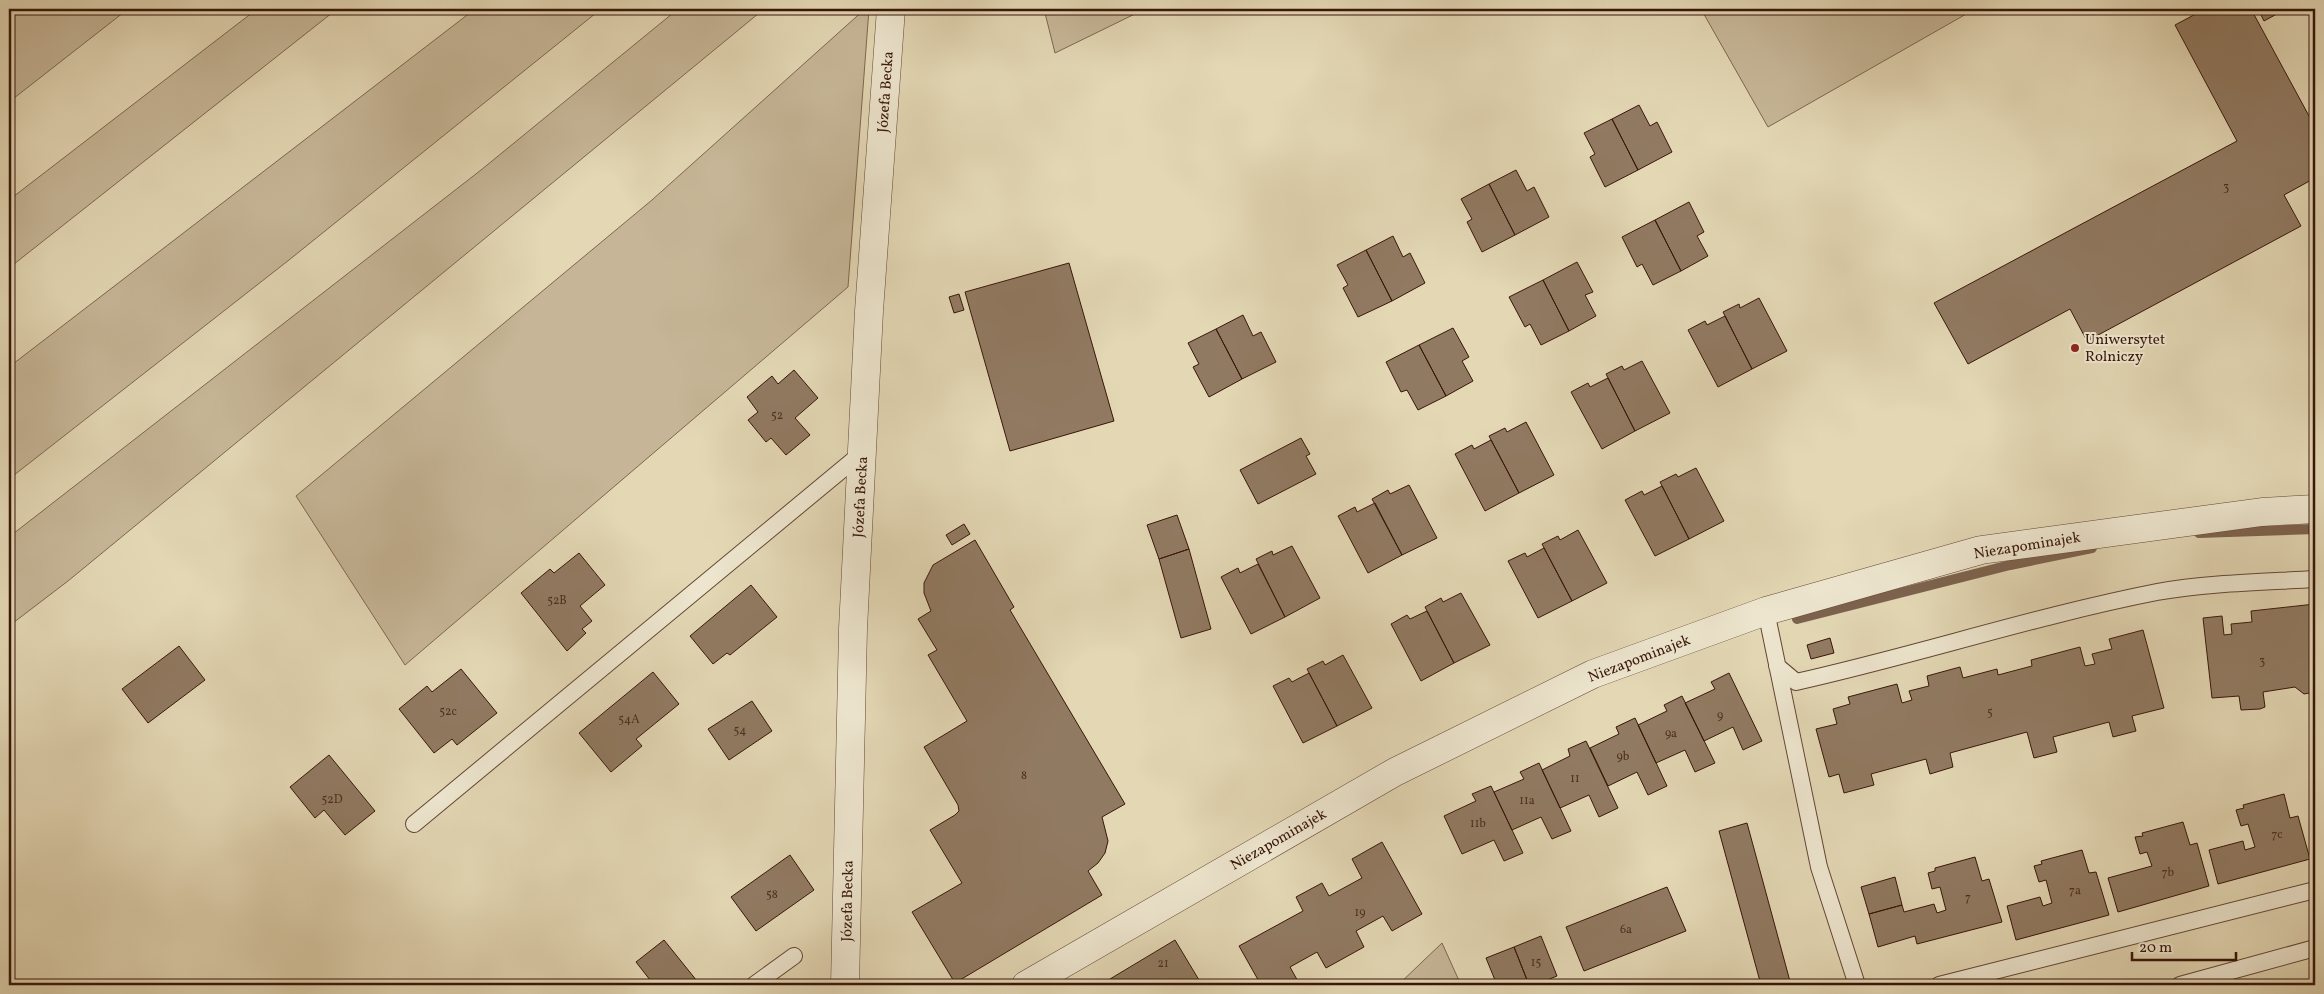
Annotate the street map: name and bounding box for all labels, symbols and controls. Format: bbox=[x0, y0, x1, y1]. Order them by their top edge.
street label: Józefa Becka bbox=[873, 51, 900, 134]
house number: 3 bbox=[2223, 180, 2229, 196]
place label: Uniwersytet Rolniczy bbox=[2085, 330, 2165, 368]
marker: Uniwersytet Rolniczy bbox=[2069, 342, 2081, 354]
house number: 52 bbox=[771, 408, 783, 424]
street label: Józefa Becka bbox=[849, 456, 874, 538]
street label: Niezapominajek bbox=[1972, 528, 2082, 565]
house number: 52B bbox=[547, 593, 567, 609]
street label: Niezapominajek bbox=[1585, 630, 1694, 689]
house number: 3 bbox=[2259, 654, 2265, 670]
house number: 52c bbox=[439, 704, 457, 720]
house number: 5 bbox=[1987, 705, 1993, 721]
house number: 9 bbox=[1717, 708, 1723, 724]
house number: 54A bbox=[618, 712, 640, 728]
house number: 54 bbox=[734, 723, 746, 739]
house number: 9a bbox=[1665, 726, 1677, 742]
house number: 9b bbox=[1617, 749, 1630, 765]
house number: 8 bbox=[1021, 768, 1027, 784]
house number: 11 bbox=[1570, 771, 1580, 787]
house number: 52D bbox=[322, 792, 343, 808]
house number: 11a bbox=[1519, 793, 1535, 809]
street label: Niezapominajek bbox=[1227, 804, 1331, 876]
house number: 11b bbox=[1470, 816, 1486, 832]
house number: 7c bbox=[2271, 827, 2283, 843]
street label: Józefa Becka bbox=[837, 860, 860, 942]
house number: 7b bbox=[2162, 865, 2175, 881]
house number: 7a bbox=[2069, 883, 2081, 899]
house number: 58 bbox=[766, 887, 778, 903]
house number: 7 bbox=[1965, 890, 1971, 906]
house number: 19 bbox=[1355, 905, 1365, 921]
house number: 6a bbox=[1620, 922, 1632, 938]
scale bar bbox=[2132, 929, 2235, 961]
text: 20 m bbox=[2139, 938, 2172, 959]
house number: 15 bbox=[1531, 955, 1541, 971]
house number: 21 bbox=[1157, 956, 1169, 972]

